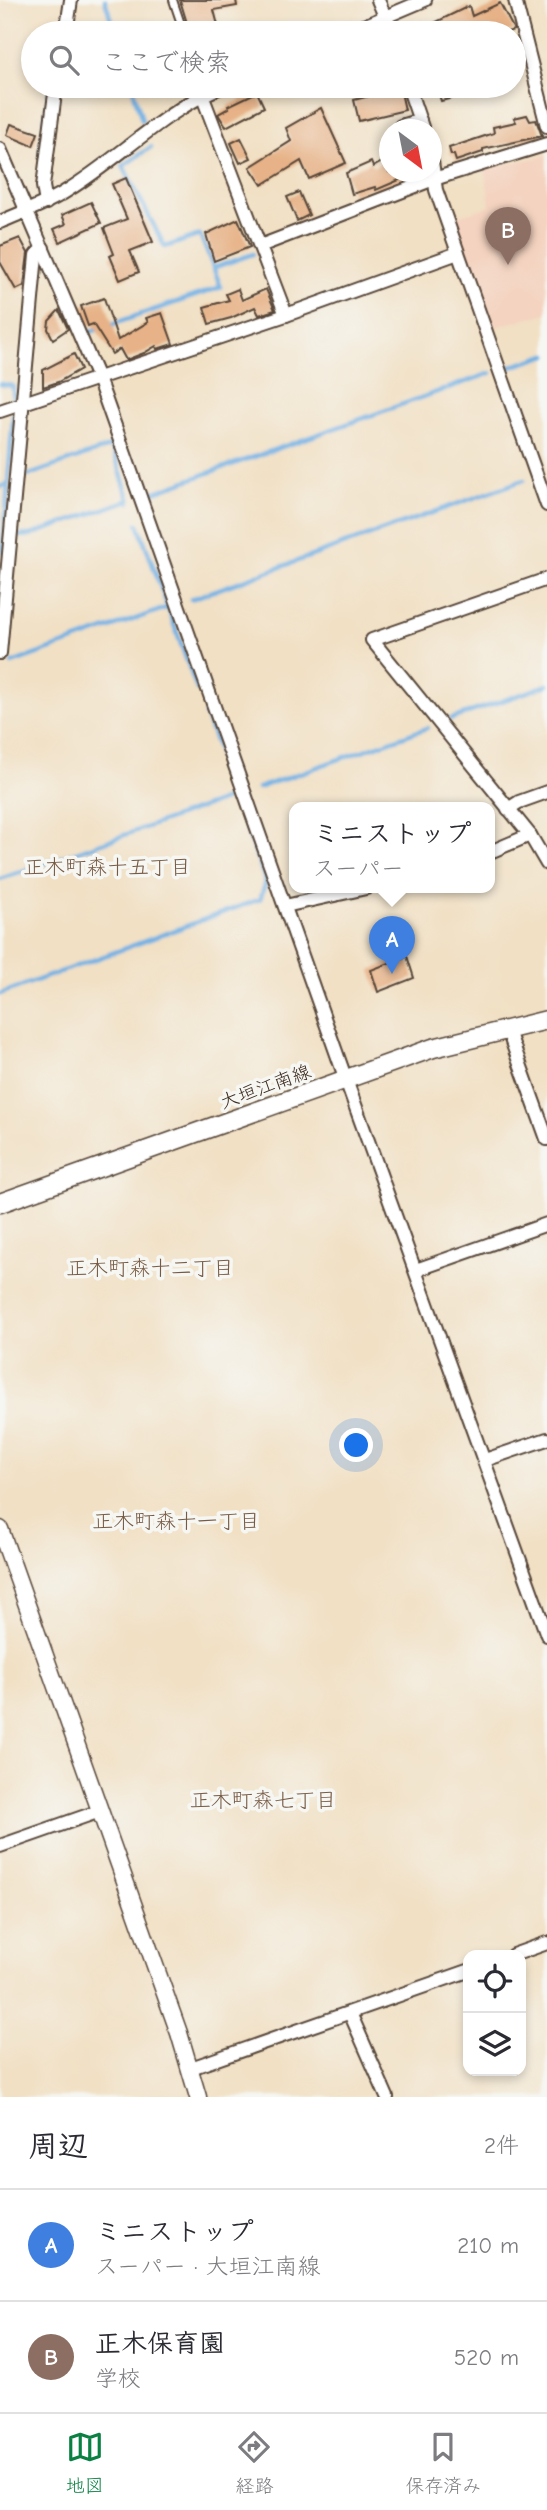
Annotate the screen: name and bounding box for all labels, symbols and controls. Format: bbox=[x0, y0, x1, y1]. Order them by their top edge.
search box bbox=[21, 21, 526, 98]
icon: search bbox=[45, 41, 83, 79]
text: ここで検索 bbox=[101, 48, 231, 78]
north arrow bbox=[379, 119, 442, 182]
pin: B bbox=[485, 207, 531, 265]
popup bbox=[289, 802, 495, 893]
text: ミニストップ bbox=[313, 819, 471, 849]
district label: 正木町森十五丁目 bbox=[23, 855, 191, 879]
text: スーパー bbox=[313, 855, 404, 882]
pin: A bbox=[369, 916, 415, 974]
street label: 大垣江南線 bbox=[217, 1060, 314, 1114]
district label: 正木町森十二丁目 bbox=[66, 1256, 234, 1280]
your location bbox=[339, 1428, 373, 1462]
district label: 正木町森十一丁目 bbox=[92, 1509, 260, 1533]
district label: 正木町森七丁目 bbox=[190, 1788, 337, 1812]
map controls bbox=[463, 1950, 526, 2076]
button: locate bbox=[463, 1950, 526, 2013]
button: layers bbox=[463, 2013, 526, 2076]
text: 周辺 bbox=[28, 2129, 88, 2164]
text: 2件 bbox=[484, 2132, 519, 2159]
text: ミニストップ bbox=[95, 2217, 254, 2247]
text: A bbox=[45, 2232, 57, 2259]
text: 210 m bbox=[457, 2232, 519, 2259]
text: スーパー · 大垣江南線 bbox=[95, 2253, 321, 2280]
text: 正木保育園 bbox=[95, 2329, 225, 2359]
text: B bbox=[44, 2344, 58, 2371]
text: 520 m bbox=[454, 2344, 519, 2371]
text: 学校 bbox=[95, 2365, 141, 2392]
tab: 地図 bbox=[66, 2428, 104, 2497]
tab: 経路 bbox=[235, 2428, 273, 2497]
tab: 保存済み bbox=[405, 2428, 481, 2497]

